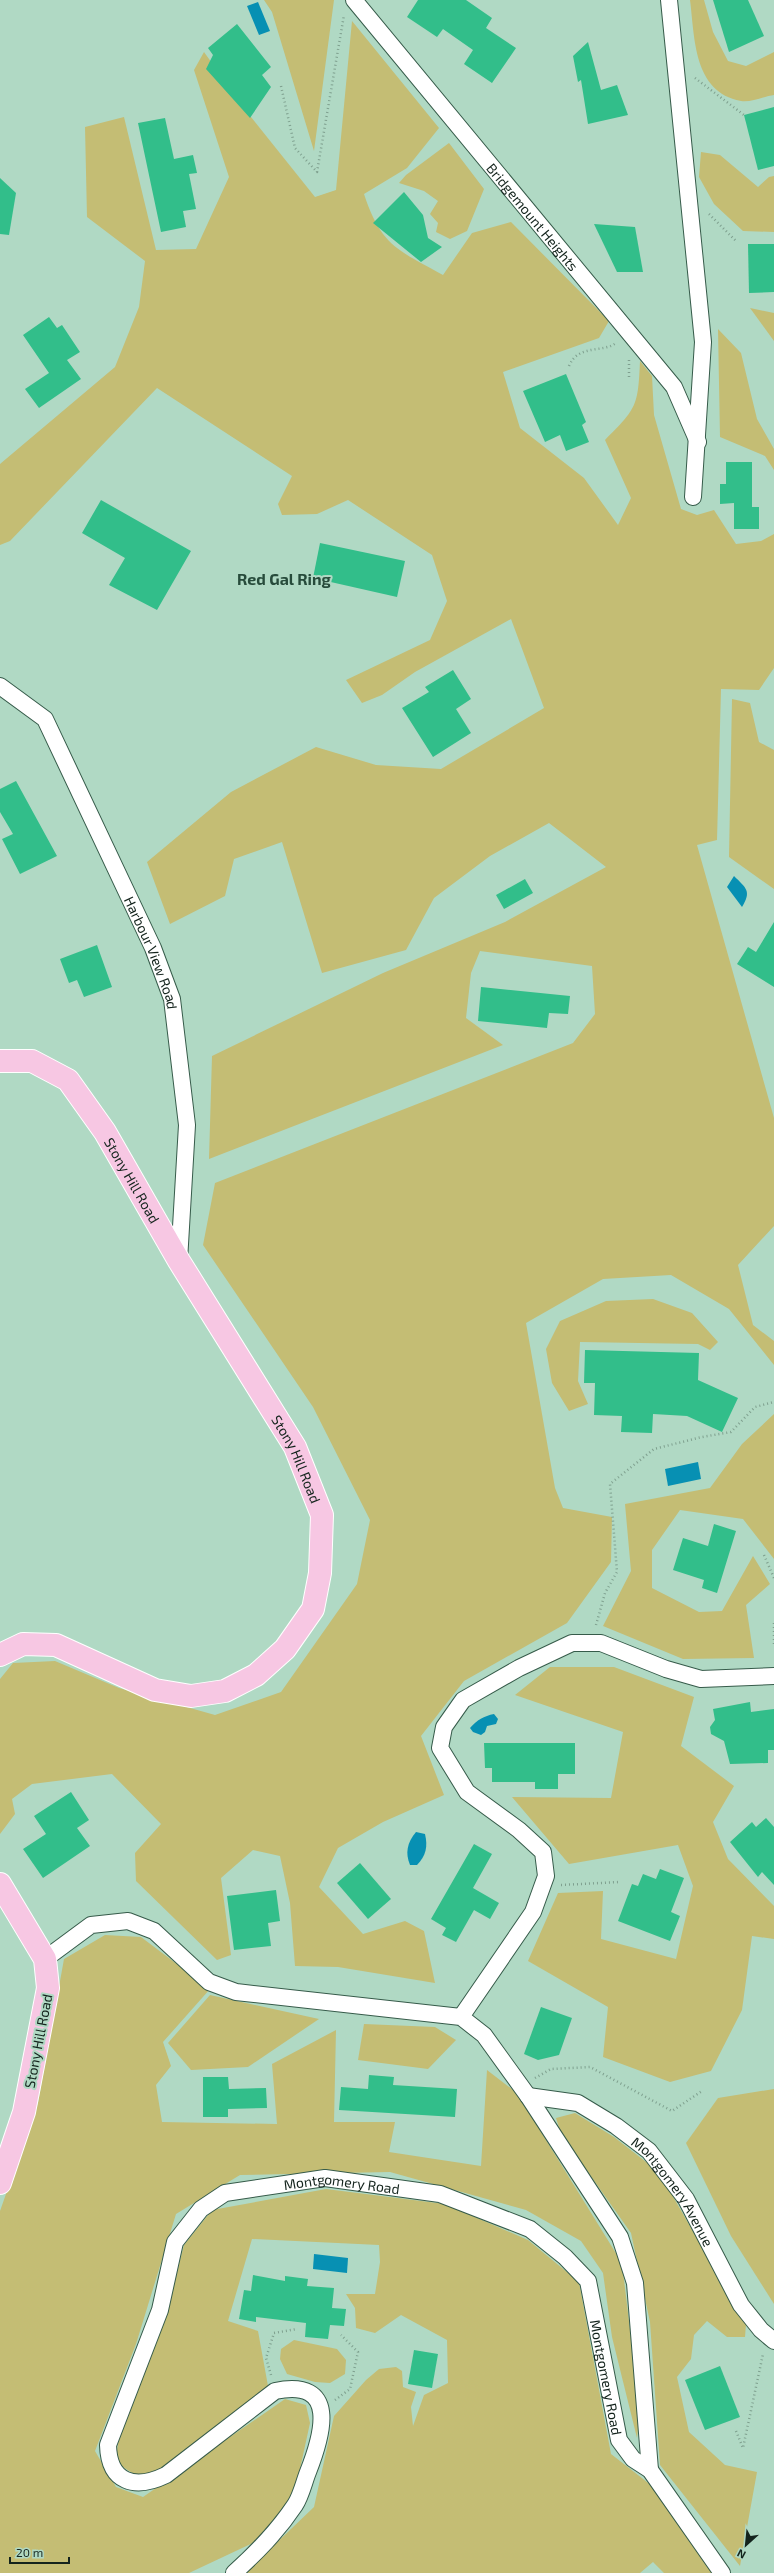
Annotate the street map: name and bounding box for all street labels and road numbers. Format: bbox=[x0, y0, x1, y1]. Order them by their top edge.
street label: Bridgemount Heights bbox=[484, 159, 583, 274]
street label: Harbour View Road bbox=[121, 893, 182, 1010]
street label: Stony Hill Road bbox=[101, 1134, 164, 1226]
street label: Stony Hill Road bbox=[269, 1412, 325, 1505]
street label: Stony Hill Road bbox=[21, 1992, 55, 2090]
street label: Montgomery Avenue bbox=[629, 2133, 717, 2249]
street label: Montgomery Road bbox=[282, 2170, 401, 2197]
street label: Montgomery Road bbox=[587, 2318, 626, 2436]

